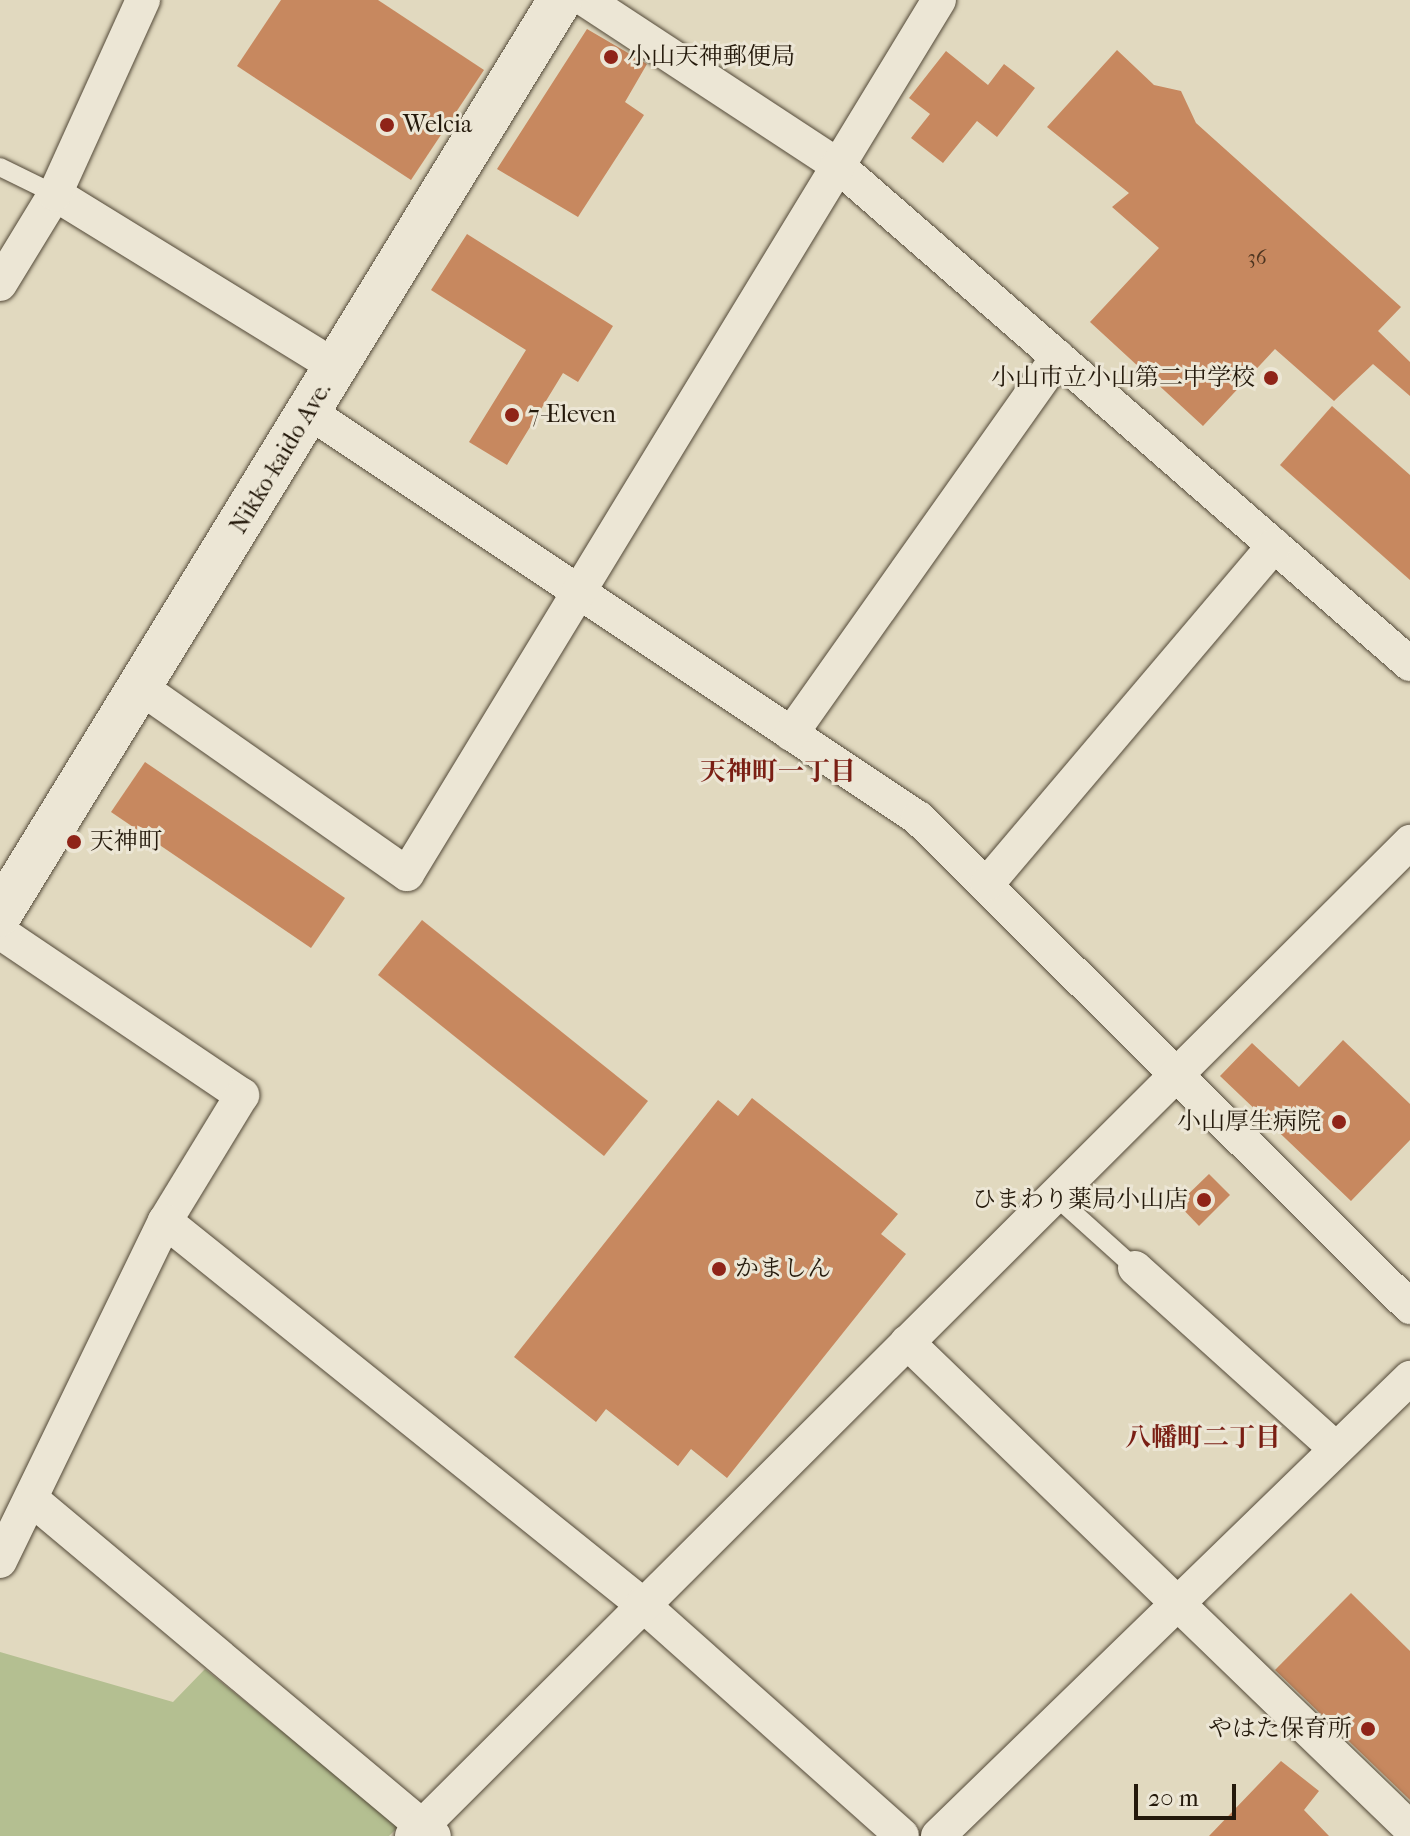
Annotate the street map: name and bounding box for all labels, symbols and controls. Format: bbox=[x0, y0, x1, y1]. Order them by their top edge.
place label: 小山天神郵便局 bbox=[627, 43, 795, 71]
marker: 小山天神郵便局 bbox=[602, 48, 620, 66]
place label: Welcia bbox=[403, 111, 472, 139]
marker: Welcia bbox=[378, 116, 396, 134]
house number: 36 bbox=[1247, 245, 1267, 269]
place label: 小山市立小山第二中学校 bbox=[991, 364, 1255, 392]
marker: 小山市立小山第二中学校 bbox=[1262, 369, 1280, 387]
street label: Nikko-kaido Ave. bbox=[224, 377, 338, 539]
place label: 7-Eleven bbox=[528, 401, 616, 429]
marker: 7-Eleven bbox=[503, 406, 521, 424]
district label: 天神町一丁目 bbox=[700, 756, 856, 788]
place label: 天神町 bbox=[90, 828, 162, 856]
marker: 天神町 bbox=[65, 833, 83, 851]
place label: 小山厚生病院 bbox=[1177, 1108, 1321, 1136]
marker: 小山厚生病院 bbox=[1328, 1111, 1350, 1133]
place label: ひまわり薬局小山店 bbox=[972, 1186, 1188, 1214]
marker: ひまわり薬局小山店 bbox=[1195, 1191, 1213, 1209]
place label: かましん bbox=[735, 1255, 831, 1283]
marker: かましん bbox=[710, 1260, 728, 1278]
district label: 八幡町二丁目 bbox=[1125, 1422, 1281, 1454]
place label: やはた保育所 bbox=[1208, 1715, 1352, 1743]
marker: やはた保育所 bbox=[1359, 1720, 1377, 1738]
scale bar bbox=[1138, 1768, 1240, 1818]
text: 20 m bbox=[1148, 1784, 1199, 1812]

